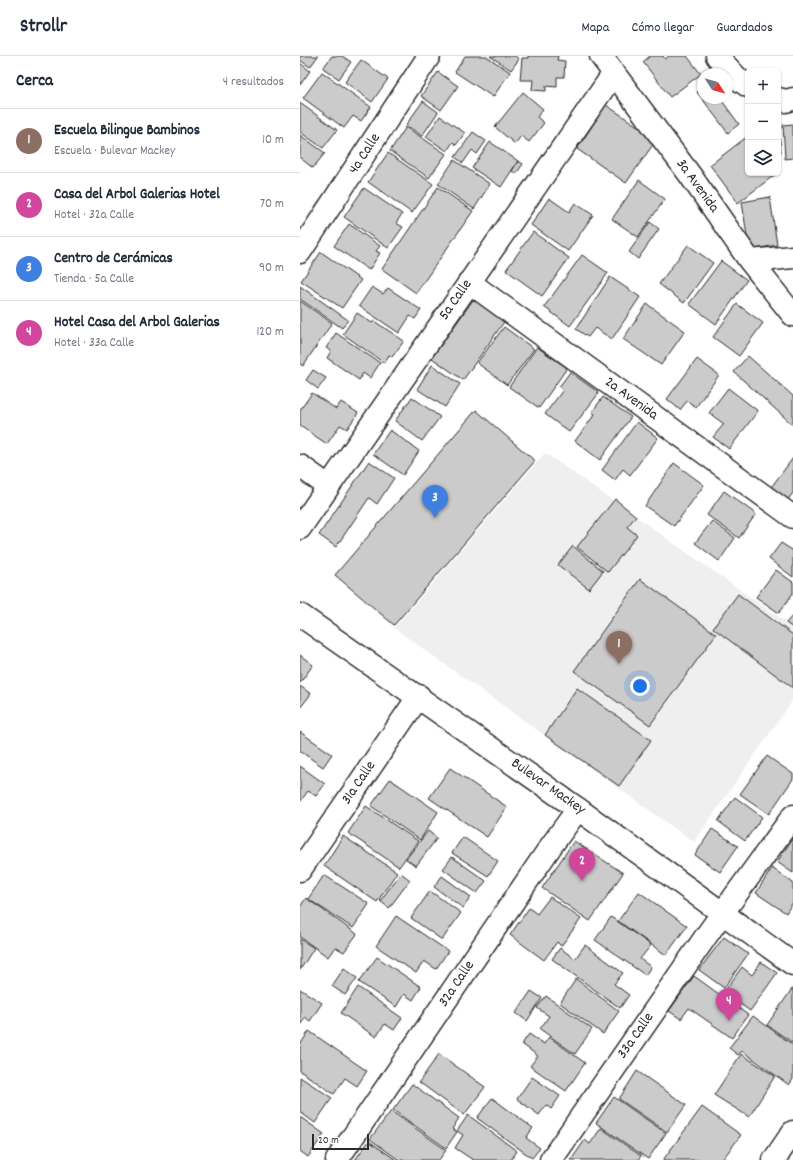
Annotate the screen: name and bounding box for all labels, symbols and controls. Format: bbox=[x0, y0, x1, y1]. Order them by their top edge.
text: Strollr bbox=[20, 14, 67, 41]
text: Mapa bbox=[582, 18, 609, 38]
text: Cómo llegar bbox=[631, 18, 694, 38]
text: Guardados bbox=[716, 18, 773, 38]
north arrow bbox=[697, 68, 733, 104]
map controls bbox=[745, 68, 781, 176]
button: + bbox=[745, 68, 781, 104]
text: Cerca bbox=[16, 70, 53, 94]
text: 4 resultados bbox=[223, 73, 284, 92]
button: − bbox=[745, 104, 781, 140]
text: Escuela Bilingue Bambinos bbox=[54, 120, 200, 142]
street label: 4a Calle bbox=[344, 129, 387, 179]
text: 1 bbox=[28, 131, 30, 150]
text: 10 m bbox=[262, 131, 284, 150]
button: layers bbox=[745, 140, 781, 176]
text: Escuela · Bulevar Mackey bbox=[54, 142, 175, 161]
street label: 3a Avenida bbox=[670, 154, 725, 218]
text: Casa del Arbol Galerias Hotel bbox=[54, 184, 220, 206]
text: 2 bbox=[26, 195, 32, 214]
text: 70 m bbox=[260, 195, 284, 214]
text: Hotel · 32a Calle bbox=[54, 206, 134, 225]
text: Centro de Cerámicas bbox=[54, 248, 173, 270]
text: 3 bbox=[26, 259, 32, 278]
text: 90 m bbox=[259, 259, 284, 278]
text: Tienda · 5a Calle bbox=[54, 270, 134, 289]
street label: 5a Calle bbox=[434, 275, 478, 325]
text: Hotel Casa del Arbol Galerias bbox=[54, 312, 220, 334]
text: 4 bbox=[26, 323, 32, 342]
text: 120 m bbox=[256, 323, 284, 342]
text: Hotel · 33a Calle bbox=[54, 334, 134, 353]
street label: 2a Avenida bbox=[600, 372, 663, 427]
pin: 3 bbox=[422, 485, 448, 518]
pin: 1 bbox=[606, 631, 632, 664]
your location bbox=[630, 676, 650, 696]
street label: Bulevar Mackey bbox=[506, 753, 591, 821]
street label: 31a Calle bbox=[336, 756, 382, 809]
pin: 2 bbox=[569, 848, 595, 881]
street label: 32a Calle bbox=[433, 956, 481, 1012]
pin: 4 bbox=[716, 988, 742, 1021]
street label: 33a Calle bbox=[612, 1008, 660, 1064]
scale bar bbox=[312, 1132, 369, 1151]
text: 20 m bbox=[318, 1133, 339, 1149]

